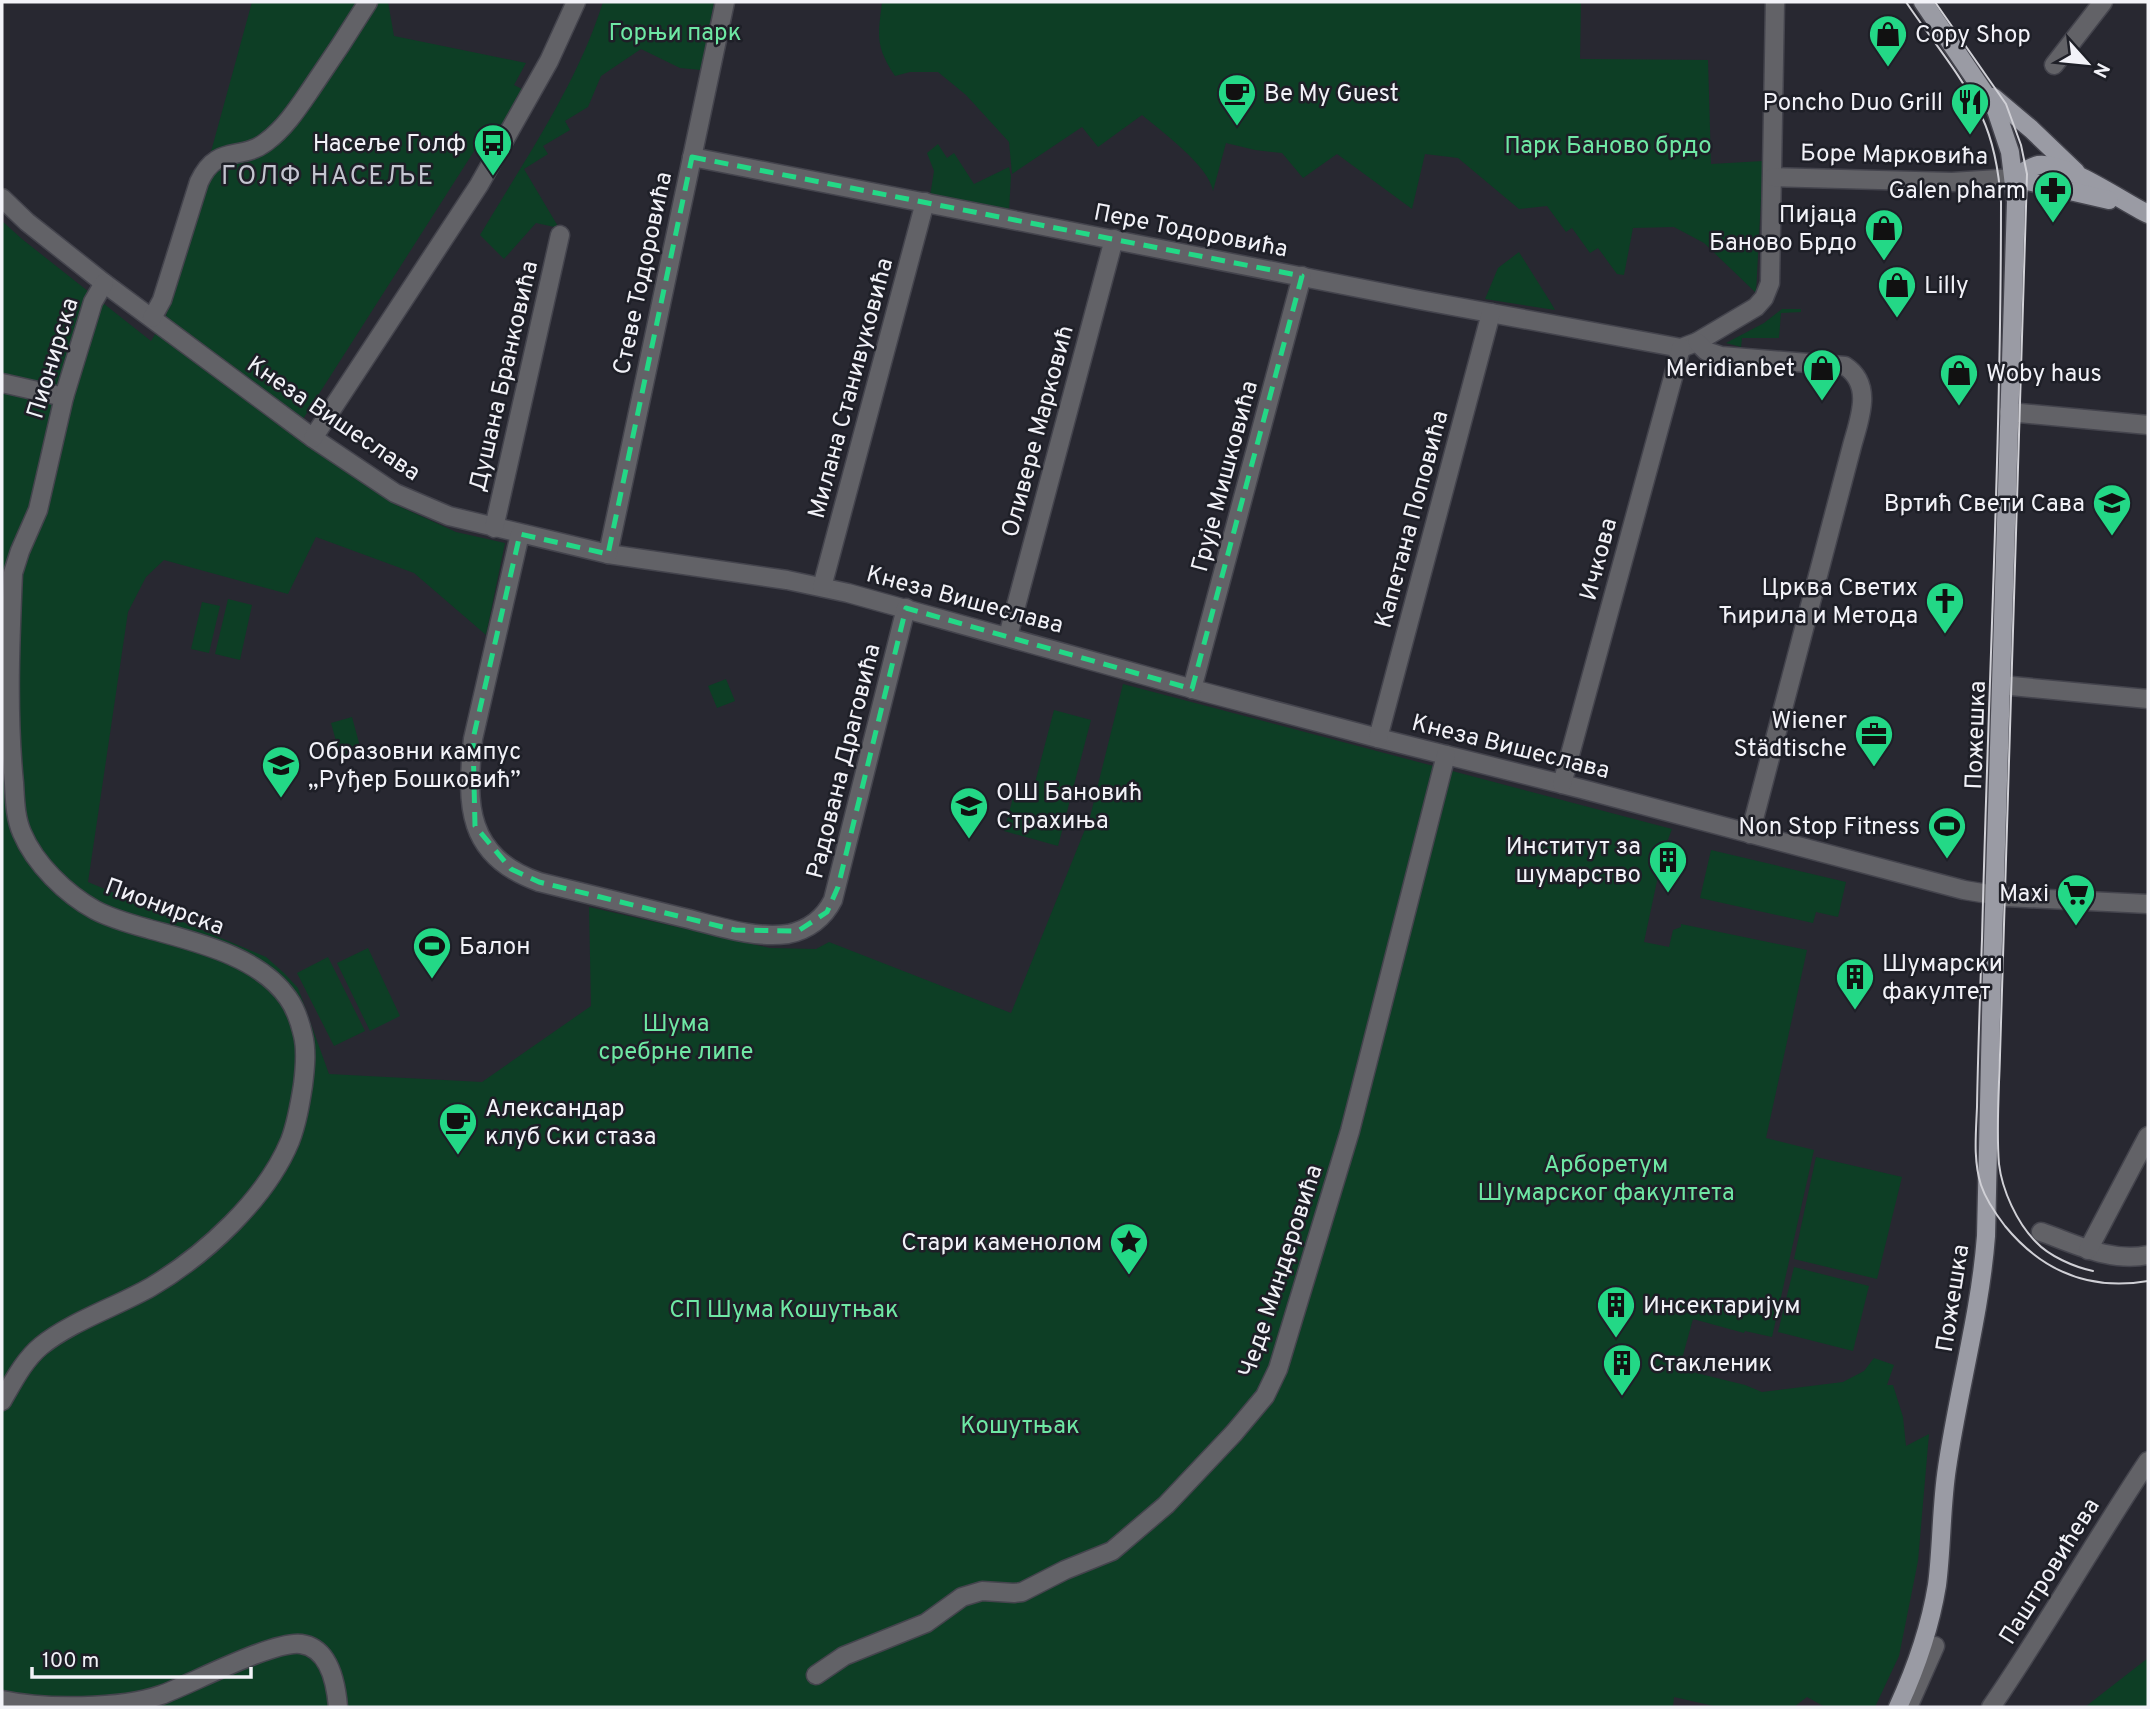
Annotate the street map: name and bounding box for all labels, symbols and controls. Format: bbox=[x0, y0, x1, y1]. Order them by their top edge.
shop icon: Copy Shop bbox=[1867, 13, 1909, 68]
park label: Горњи парк bbox=[609, 19, 741, 49]
place label: Copy Shop bbox=[1915, 21, 2031, 51]
north arrow bbox=[2052, 28, 2122, 98]
text: N bbox=[2087, 58, 2114, 81]
cafe icon: Be My Guest bbox=[1216, 72, 1258, 127]
place label: Be My Guest bbox=[1264, 80, 1399, 110]
restaurant icon: Poncho Duo Grill bbox=[1949, 81, 1991, 136]
place label: Poncho Duo Grill bbox=[1763, 89, 1943, 119]
bus stop icon: Насеље Голф bbox=[472, 122, 514, 177]
place label: Насеље Голф bbox=[313, 130, 466, 160]
park label: Парк Баново брдо bbox=[1504, 132, 1712, 162]
street label: Боре Марковића bbox=[1800, 139, 1988, 173]
district label: ГОЛФ НАСЕЉЕ bbox=[221, 161, 435, 194]
street label: Стеве Тодоровића bbox=[608, 169, 680, 378]
pharmacy icon: Galen pharm bbox=[2032, 169, 2074, 224]
place label: Galen pharm bbox=[1889, 177, 2026, 207]
street label: Пере Тодоровића bbox=[1091, 198, 1290, 265]
place label: Пијаца Баново Брдо bbox=[1709, 201, 1857, 259]
shop icon: Пијаца Баново Брдо bbox=[1863, 207, 1905, 262]
street label: Милана Станивуковића bbox=[803, 255, 901, 522]
street label: Душана Бранковића bbox=[464, 258, 546, 495]
shop icon: Lilly bbox=[1876, 264, 1918, 319]
place label: Lilly bbox=[1924, 272, 1969, 302]
street label: Пионирска bbox=[21, 294, 87, 423]
street label: Оливере Марковић bbox=[996, 322, 1082, 541]
shop icon: Meridianbet bbox=[1801, 347, 1843, 402]
street label: Кнеза Вишеслава bbox=[240, 350, 425, 489]
shop icon: Woby haus bbox=[1938, 352, 1980, 407]
place label: Meridianbet bbox=[1666, 355, 1795, 385]
place label: Woby haus bbox=[1986, 360, 2102, 390]
street label: Грује Мишковића bbox=[1186, 378, 1266, 575]
street label: Капетана Поповића bbox=[1369, 407, 1456, 632]
school or university icon: Вртић Свети Сава bbox=[2091, 482, 2133, 537]
place label: Вртић Свети Сава bbox=[1884, 490, 2085, 520]
street label: Ичкова bbox=[1575, 515, 1625, 604]
street label: Кнеза Вишеслава bbox=[863, 560, 1066, 642]
place label: Црква Светих Ћирила и Метода bbox=[1718, 574, 1918, 632]
church icon: Црква Светих Ћирила и Метода bbox=[1924, 580, 1966, 635]
street label: Радована Драговића bbox=[801, 641, 889, 882]
street label: Пожешка bbox=[1960, 680, 1994, 790]
place label: Wiener Städtische bbox=[1733, 707, 1847, 765]
street label: Кнеза Вишеслава bbox=[1408, 709, 1613, 787]
office icon: Wiener Städtische bbox=[1853, 713, 1895, 768]
place label: Образовни кампус „Руђер Бошковић” bbox=[308, 738, 521, 796]
school or university icon: Образовни кампус „Руђер Бошковић” bbox=[260, 744, 302, 799]
place label: ОШ Бановић Страхиња bbox=[996, 779, 1142, 837]
school or university icon: ОШ Бановић Страхиња bbox=[948, 785, 990, 840]
sports icon: Non Stop Fitness bbox=[1926, 805, 1968, 860]
place label: Non Stop Fitness bbox=[1738, 813, 1920, 843]
place label: Институт за шумарство bbox=[1506, 833, 1641, 891]
building icon: Институт за шумарство bbox=[1647, 839, 1689, 894]
street label: Пионирска bbox=[101, 872, 228, 943]
supermarket icon: Maxi bbox=[2055, 872, 2097, 927]
place label: Maxi bbox=[1999, 880, 2049, 910]
sports icon: Балон bbox=[411, 925, 453, 980]
place label: Балон bbox=[459, 933, 530, 963]
place label: Шумарски факултет bbox=[1882, 950, 2003, 1008]
building icon: Шумарски факултет bbox=[1834, 956, 1876, 1011]
park label: Шума сребрне липе bbox=[599, 1010, 753, 1068]
place label: Александар клуб Ски стаза bbox=[485, 1095, 656, 1153]
cafe icon: Александар клуб Ски стаза bbox=[437, 1101, 479, 1156]
park label: Арборетум Шумарског факултета bbox=[1477, 1151, 1735, 1209]
street label: Чеде Миндеровића bbox=[1233, 1161, 1330, 1382]
place icon: Стари каменолом bbox=[1108, 1221, 1150, 1276]
place label: Стари каменолом bbox=[901, 1229, 1102, 1259]
street label: Пожешка bbox=[1931, 1242, 1977, 1354]
building icon: Инсектаријум bbox=[1595, 1284, 1637, 1339]
place label: Инсектаријум bbox=[1643, 1292, 1801, 1322]
park label: СП Шума Кошутњак bbox=[669, 1296, 899, 1326]
building icon: Стакленик bbox=[1601, 1342, 1643, 1397]
place label: Стакленик bbox=[1649, 1350, 1772, 1380]
park label: Кошутњак bbox=[960, 1412, 1080, 1442]
street label: Паштровићева bbox=[1994, 1493, 2108, 1651]
scale bar bbox=[32, 1636, 250, 1680]
text: 100 m bbox=[42, 1648, 99, 1675]

